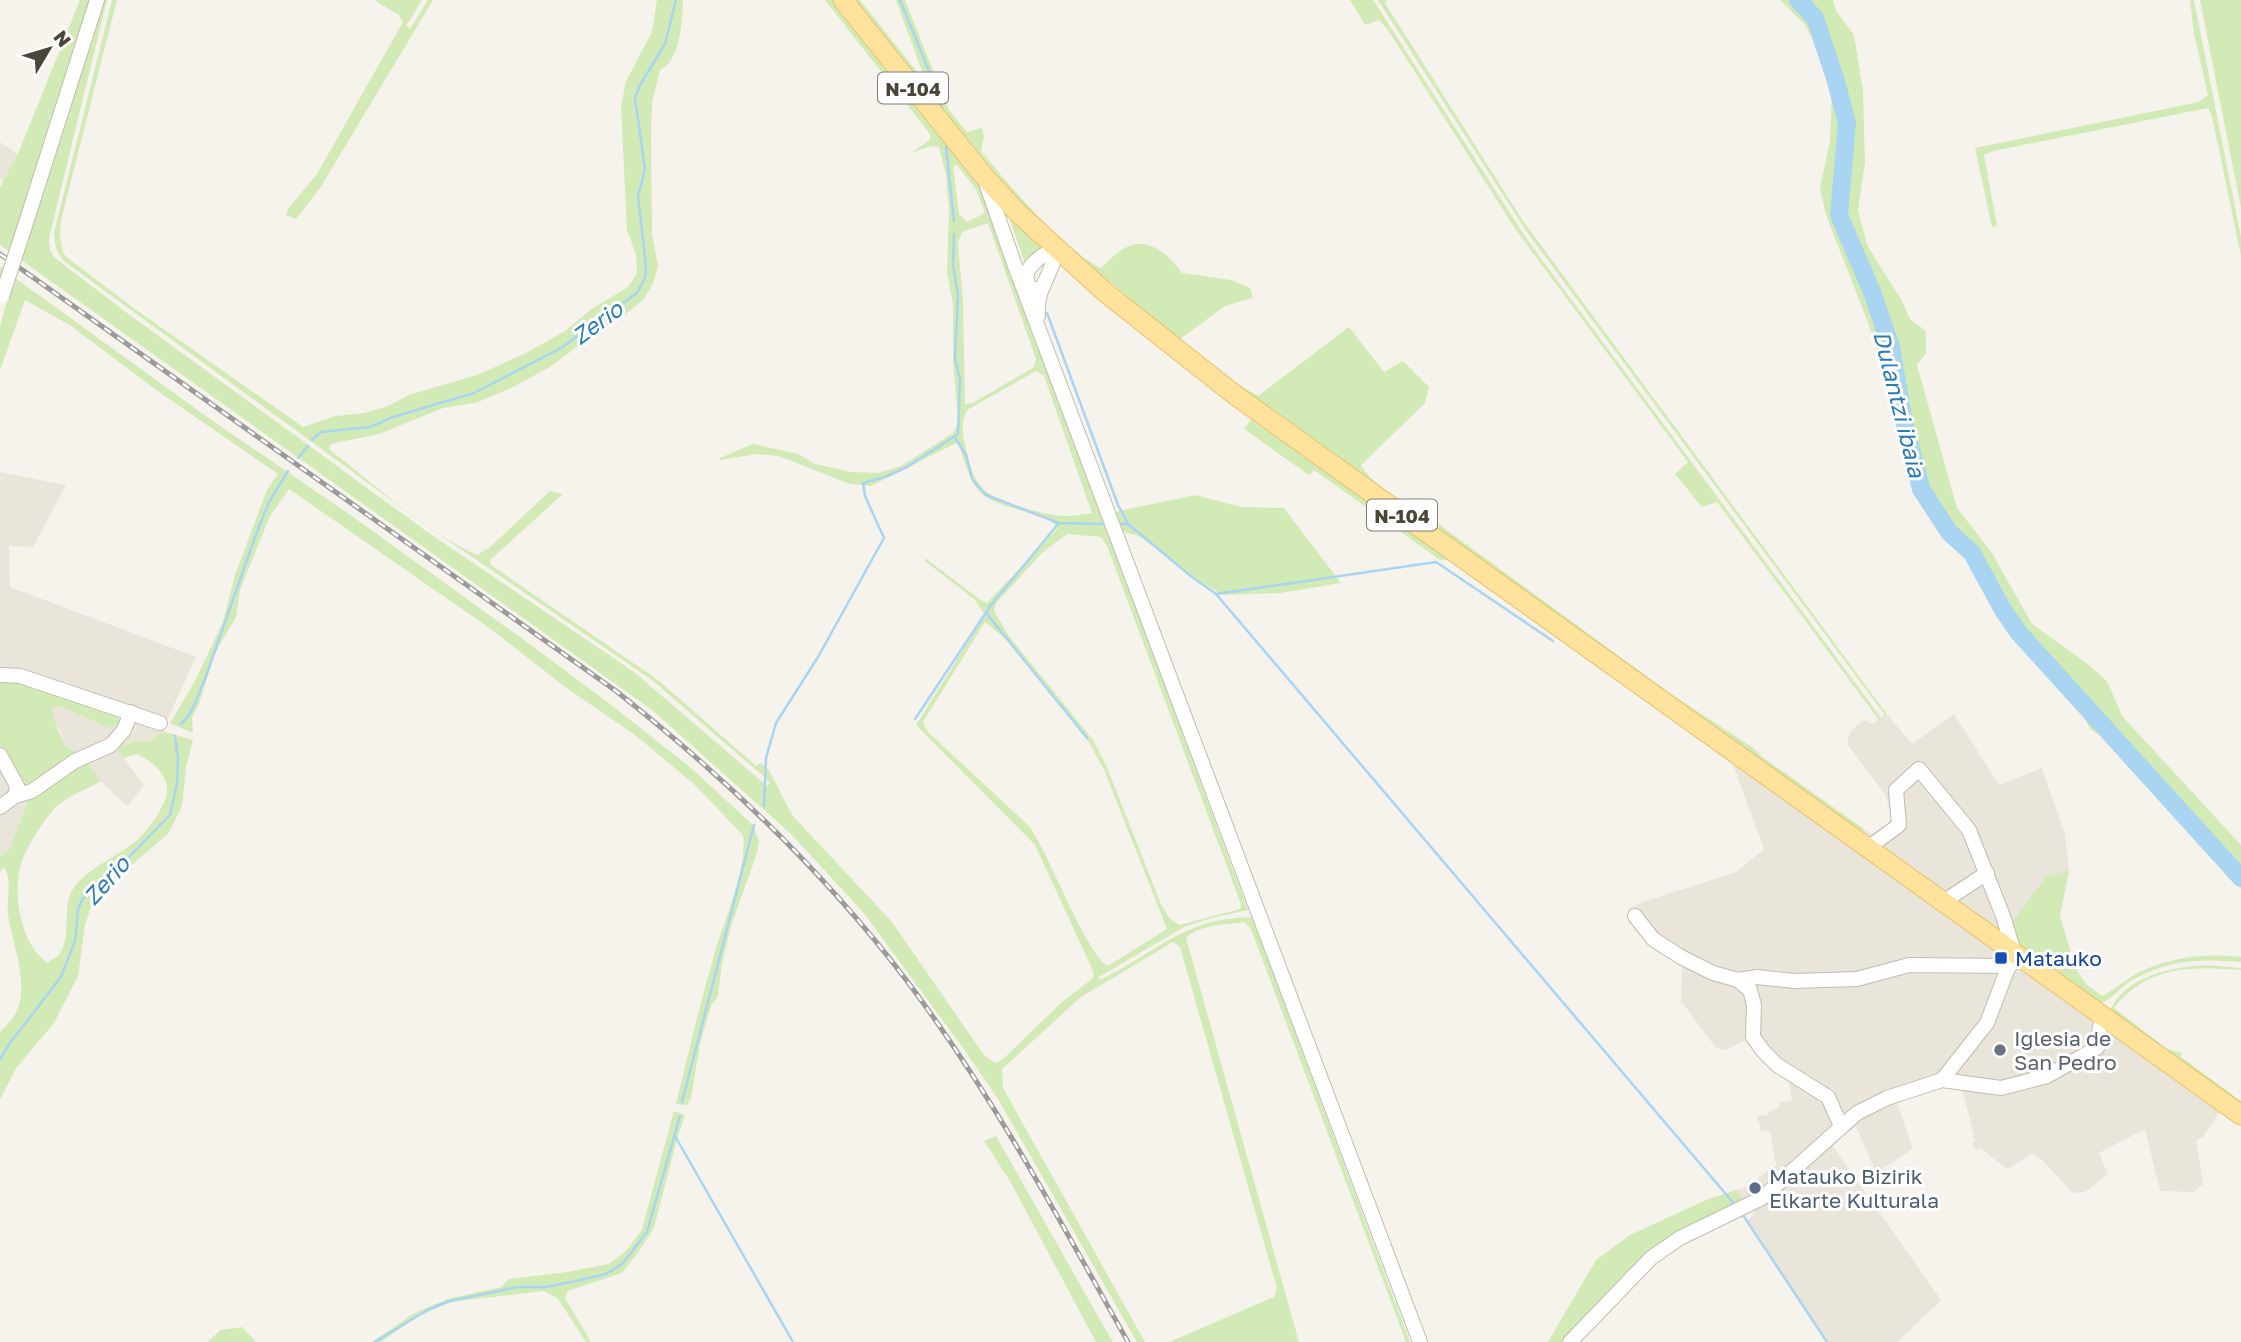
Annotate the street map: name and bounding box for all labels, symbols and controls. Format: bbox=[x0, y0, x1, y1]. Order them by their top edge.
north arrow bbox=[14, 14, 84, 84]
text: N bbox=[49, 25, 76, 51]
road number: N-104 bbox=[878, 72, 948, 104]
water label: Zerio bbox=[566, 294, 629, 350]
water label: Dulantzi ibaia bbox=[1868, 328, 1932, 481]
road number: N-104 bbox=[1367, 500, 1437, 530]
water label: Zerio bbox=[77, 849, 136, 910]
place label: Matauko bbox=[2015, 945, 2102, 971]
marker: Matauko bbox=[1993, 950, 2009, 966]
place label: Iglesia de San Pedro bbox=[2014, 1025, 2117, 1075]
marker: Iglesia de San Pedro bbox=[1992, 1042, 2008, 1058]
place label: Matauko Bizirik Elkarte Kulturala bbox=[1769, 1163, 1939, 1213]
marker: Matauko Bizirik Elkarte Kulturala bbox=[1747, 1180, 1763, 1196]

